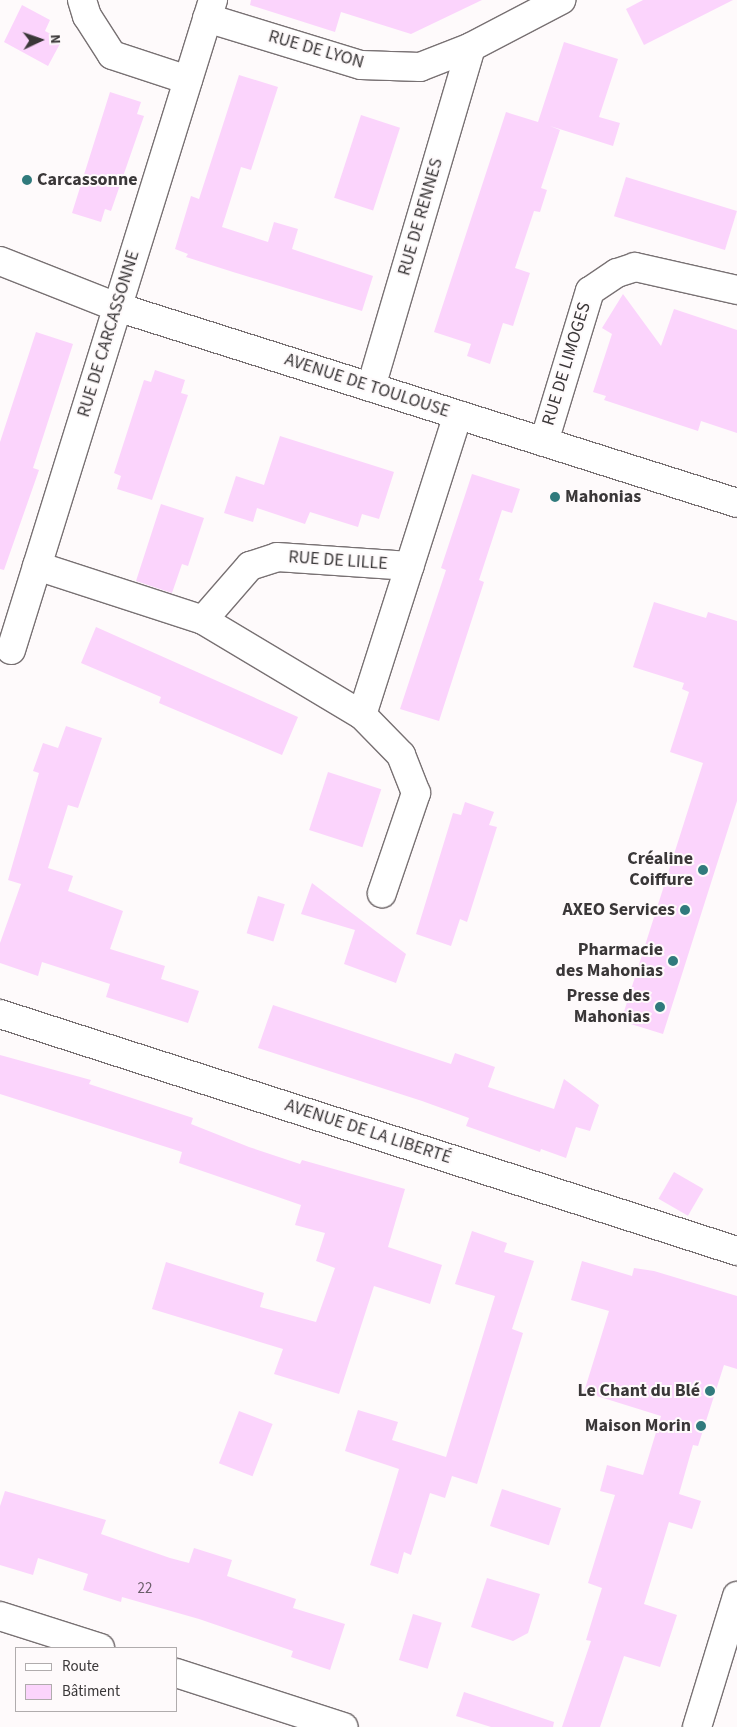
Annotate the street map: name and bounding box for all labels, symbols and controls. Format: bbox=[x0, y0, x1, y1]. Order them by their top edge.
north arrow bbox=[15, 15, 65, 65]
street label: RUE DE LYON bbox=[266, 26, 366, 74]
text: N bbox=[45, 34, 65, 44]
street label: RUE DE RENNES bbox=[394, 156, 448, 278]
place label: Carcassonne bbox=[37, 169, 138, 191]
marker: Carcassonne bbox=[21, 174, 33, 186]
street label: RUE DE CARCASSONNE bbox=[73, 248, 145, 420]
street label: RUE DE LIMOGES bbox=[538, 300, 596, 428]
street label: AVENUE DE TOULOUSE bbox=[282, 349, 452, 423]
place label: Mahonias bbox=[565, 486, 641, 508]
marker: Mahonias bbox=[549, 491, 561, 503]
street label: RUE DE LILLE bbox=[288, 547, 388, 575]
place label: Créaline Coiffure bbox=[627, 849, 693, 892]
marker: Créaline Coiffure bbox=[697, 864, 709, 876]
place label: AXEO Services bbox=[563, 899, 675, 921]
marker: AXEO Services bbox=[679, 904, 691, 916]
place label: Pharmacie des Mahonias bbox=[556, 940, 663, 982]
marker: Pharmacie des Mahonias bbox=[667, 955, 679, 967]
place label: Presse des Mahonias bbox=[566, 986, 650, 1028]
marker: Presse des Mahonias bbox=[654, 1001, 666, 1013]
street label: AVENUE DE LA LIBERTÉ bbox=[282, 1095, 454, 1169]
place label: Le Chant du Blé bbox=[577, 1380, 700, 1402]
marker: Le Chant du Blé bbox=[704, 1385, 716, 1397]
place label: Maison Morin bbox=[585, 1415, 691, 1437]
marker: Maison Morin bbox=[695, 1420, 707, 1432]
house number: 22 bbox=[138, 1580, 152, 1598]
legend bbox=[15, 1647, 178, 1712]
text: Route bbox=[62, 1656, 99, 1677]
text: Bâtiment bbox=[62, 1681, 120, 1702]

